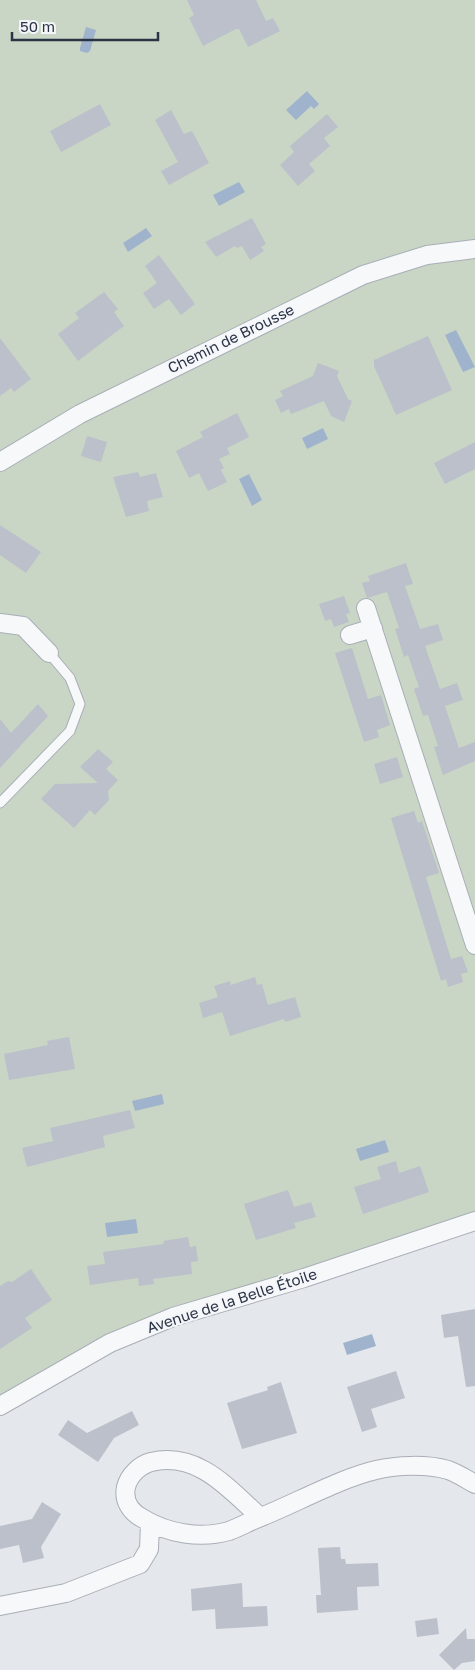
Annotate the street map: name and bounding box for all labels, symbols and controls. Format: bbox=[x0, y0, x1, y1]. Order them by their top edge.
scale bar bbox=[12, 10, 159, 42]
text: 50 m bbox=[20, 17, 55, 35]
street label: Chemin de Brousse bbox=[164, 300, 297, 377]
street label: Avenue de la Belle Étoile bbox=[144, 1264, 319, 1336]

